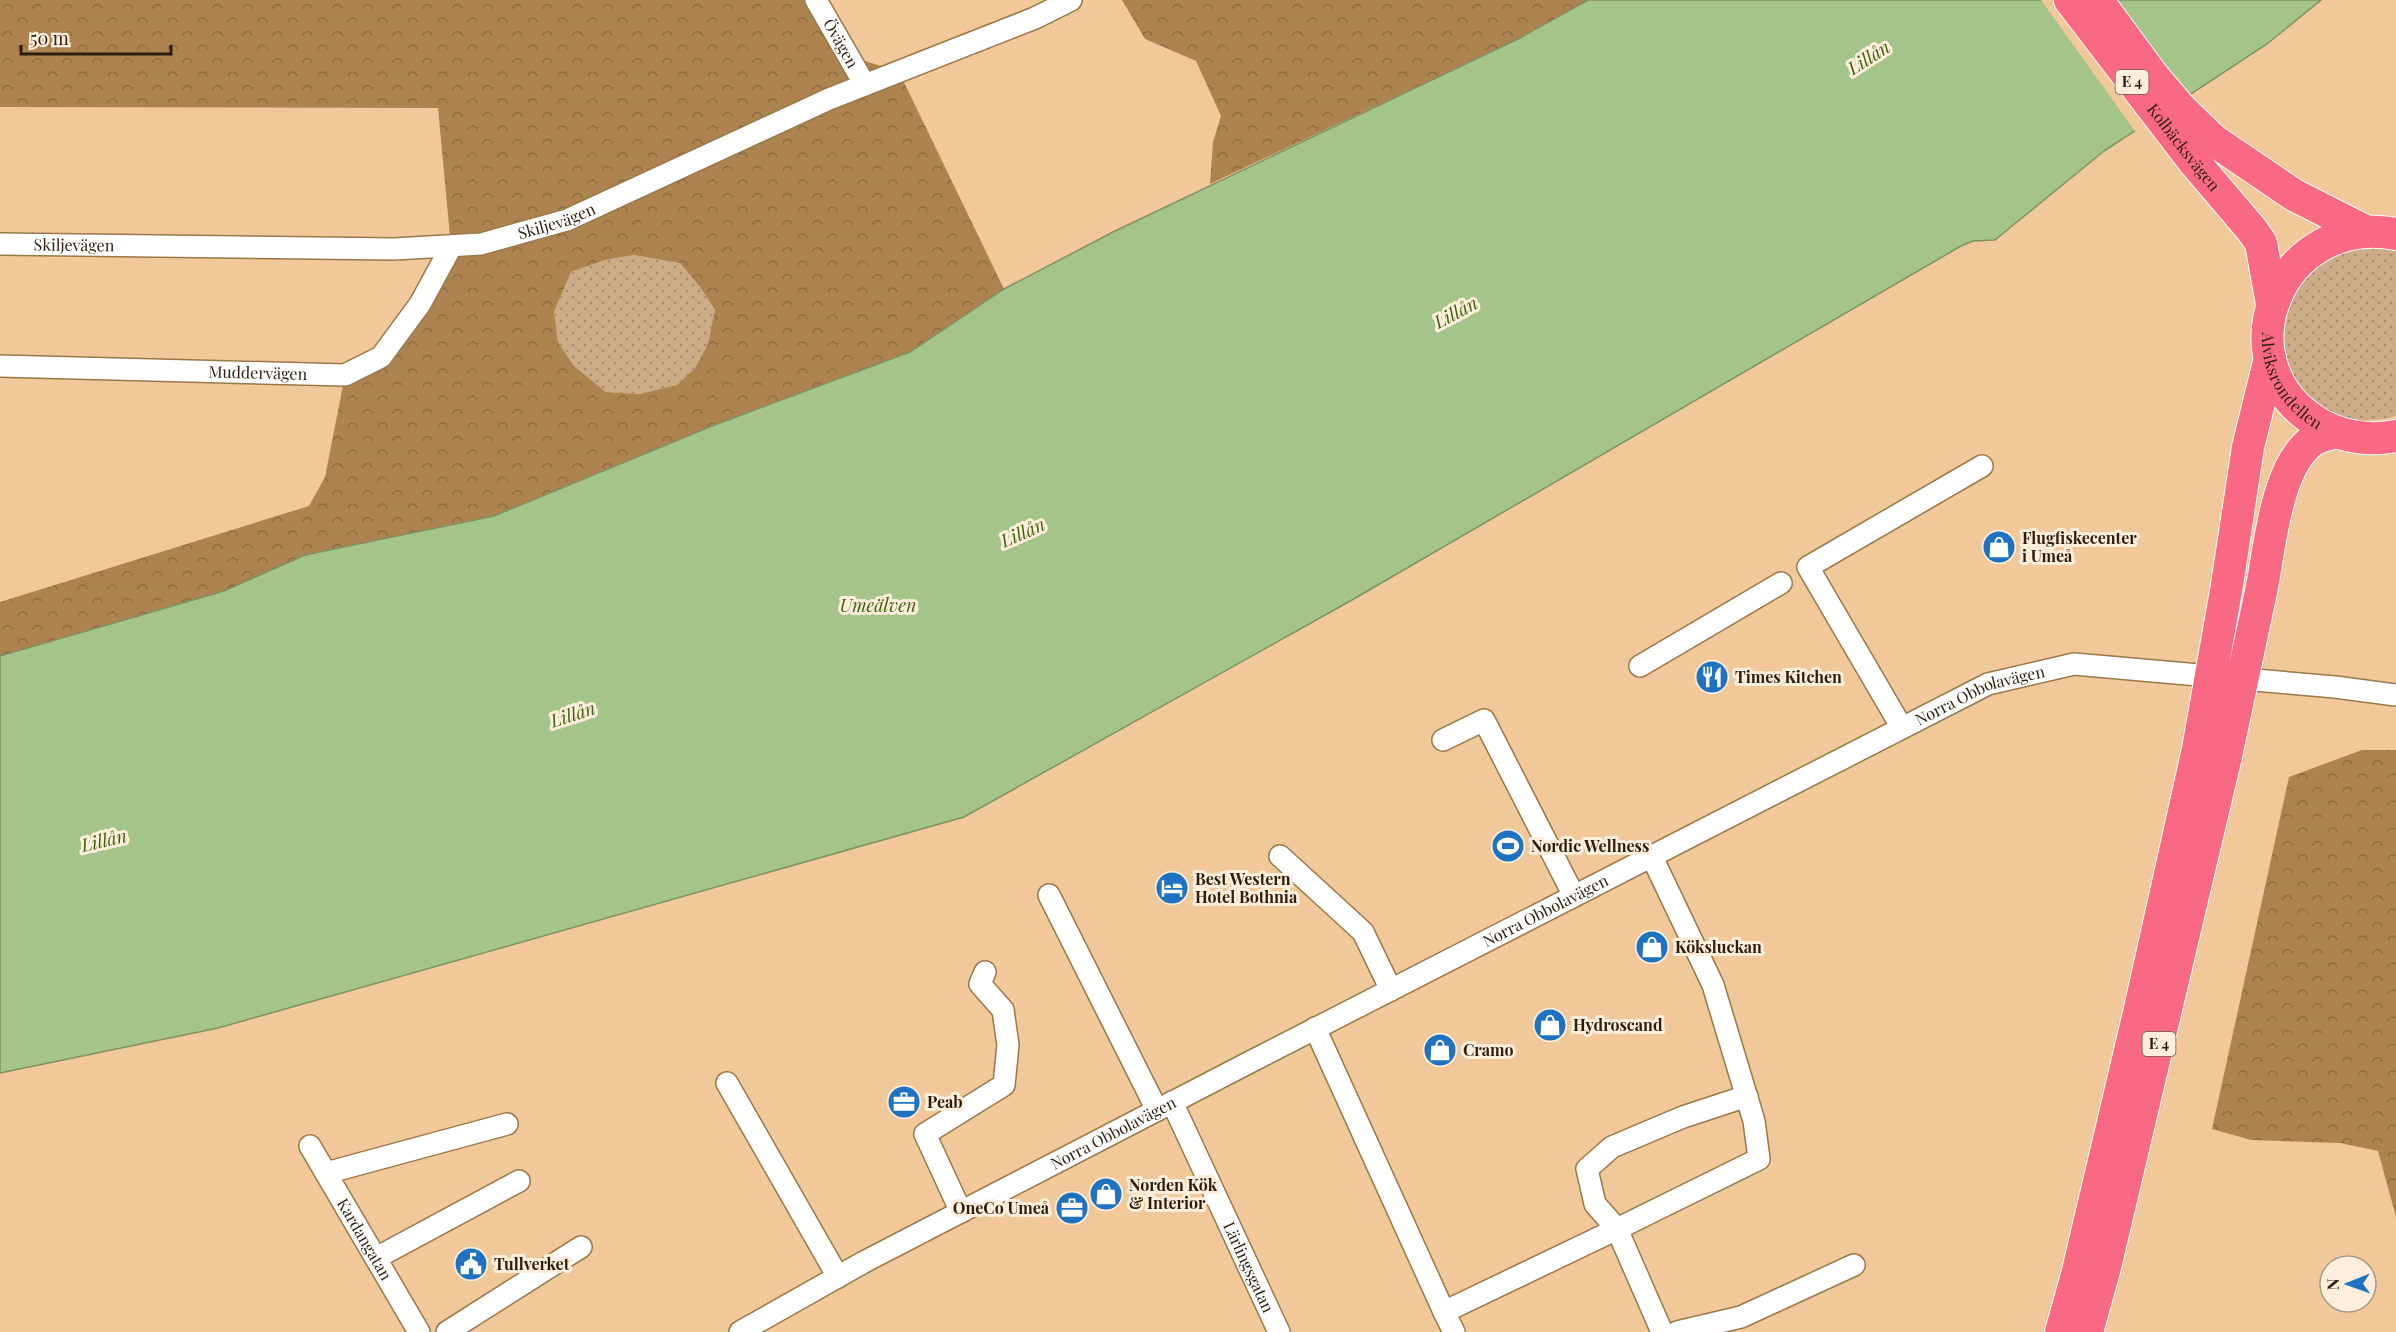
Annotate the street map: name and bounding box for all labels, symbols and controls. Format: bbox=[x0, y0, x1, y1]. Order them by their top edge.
street label: Övägen bbox=[819, 15, 864, 72]
scale bar bbox=[21, 18, 171, 56]
text: 50 m bbox=[30, 26, 69, 50]
water label: Lillån bbox=[1842, 35, 1894, 80]
road number: E 4 bbox=[2116, 70, 2148, 94]
street label: Kolbäcksvägen bbox=[2143, 99, 2225, 195]
street label: Skiljevägen bbox=[515, 197, 599, 243]
street label: Skiljevägen bbox=[34, 233, 115, 255]
water label: Lillån bbox=[1429, 291, 1482, 334]
street label: Alviksrondellen bbox=[2258, 331, 2327, 434]
street label: Muddervägen bbox=[208, 360, 308, 384]
water label: Lillån bbox=[996, 512, 1049, 553]
place label: Flugfiskecenter i Umeå bbox=[2022, 527, 2137, 566]
shop icon: Flugfiskecenter i Umeå bbox=[1981, 529, 2017, 565]
water label: Umeälven bbox=[840, 593, 916, 617]
restaurant icon: Times Kitchen bbox=[1694, 659, 1730, 695]
street label: Norra Obbolavägen bbox=[1911, 660, 2047, 730]
place label: Times Kitchen bbox=[1735, 666, 1842, 687]
water label: Lillån bbox=[546, 696, 598, 733]
water label: Lillån bbox=[78, 823, 129, 857]
sports icon: Nordic Wellness bbox=[1490, 828, 1526, 864]
place label: Nordic Wellness bbox=[1531, 835, 1649, 856]
place label: Best Western Hotel Bothnia bbox=[1195, 868, 1298, 907]
street label: Norra Obbolavägen bbox=[1479, 869, 1612, 951]
hotel icon: Best Western Hotel Bothnia bbox=[1154, 870, 1190, 906]
shop icon: Köksluckan bbox=[1634, 929, 1670, 965]
place label: Köksluckan bbox=[1675, 936, 1762, 957]
shop icon: Hydroscand bbox=[1532, 1007, 1568, 1043]
place label: Hydroscand bbox=[1573, 1014, 1663, 1035]
shop icon: Cramo bbox=[1422, 1032, 1458, 1068]
road number: E 4 bbox=[2142, 1032, 2176, 1056]
place label: Cramo bbox=[1463, 1039, 1514, 1060]
office icon: Peab bbox=[886, 1084, 922, 1120]
place label: Peab bbox=[927, 1091, 963, 1112]
street label: Norra Obbolavägen bbox=[1047, 1091, 1180, 1174]
place label: Norden Kök & Interior bbox=[1129, 1174, 1218, 1213]
shop icon: Norden Kök & Interior bbox=[1088, 1176, 1124, 1212]
office icon: OneCo Umeå bbox=[1054, 1190, 1090, 1226]
street label: Kardangatan bbox=[333, 1194, 397, 1284]
place label: OneCo Umeå bbox=[953, 1197, 1050, 1218]
street label: Lärlingsgatan bbox=[1219, 1218, 1280, 1316]
public building icon: Tullverket bbox=[453, 1246, 489, 1282]
place label: Tullverket bbox=[494, 1253, 570, 1274]
north arrow bbox=[2318, 1254, 2378, 1314]
text: N bbox=[2322, 1278, 2343, 1290]

